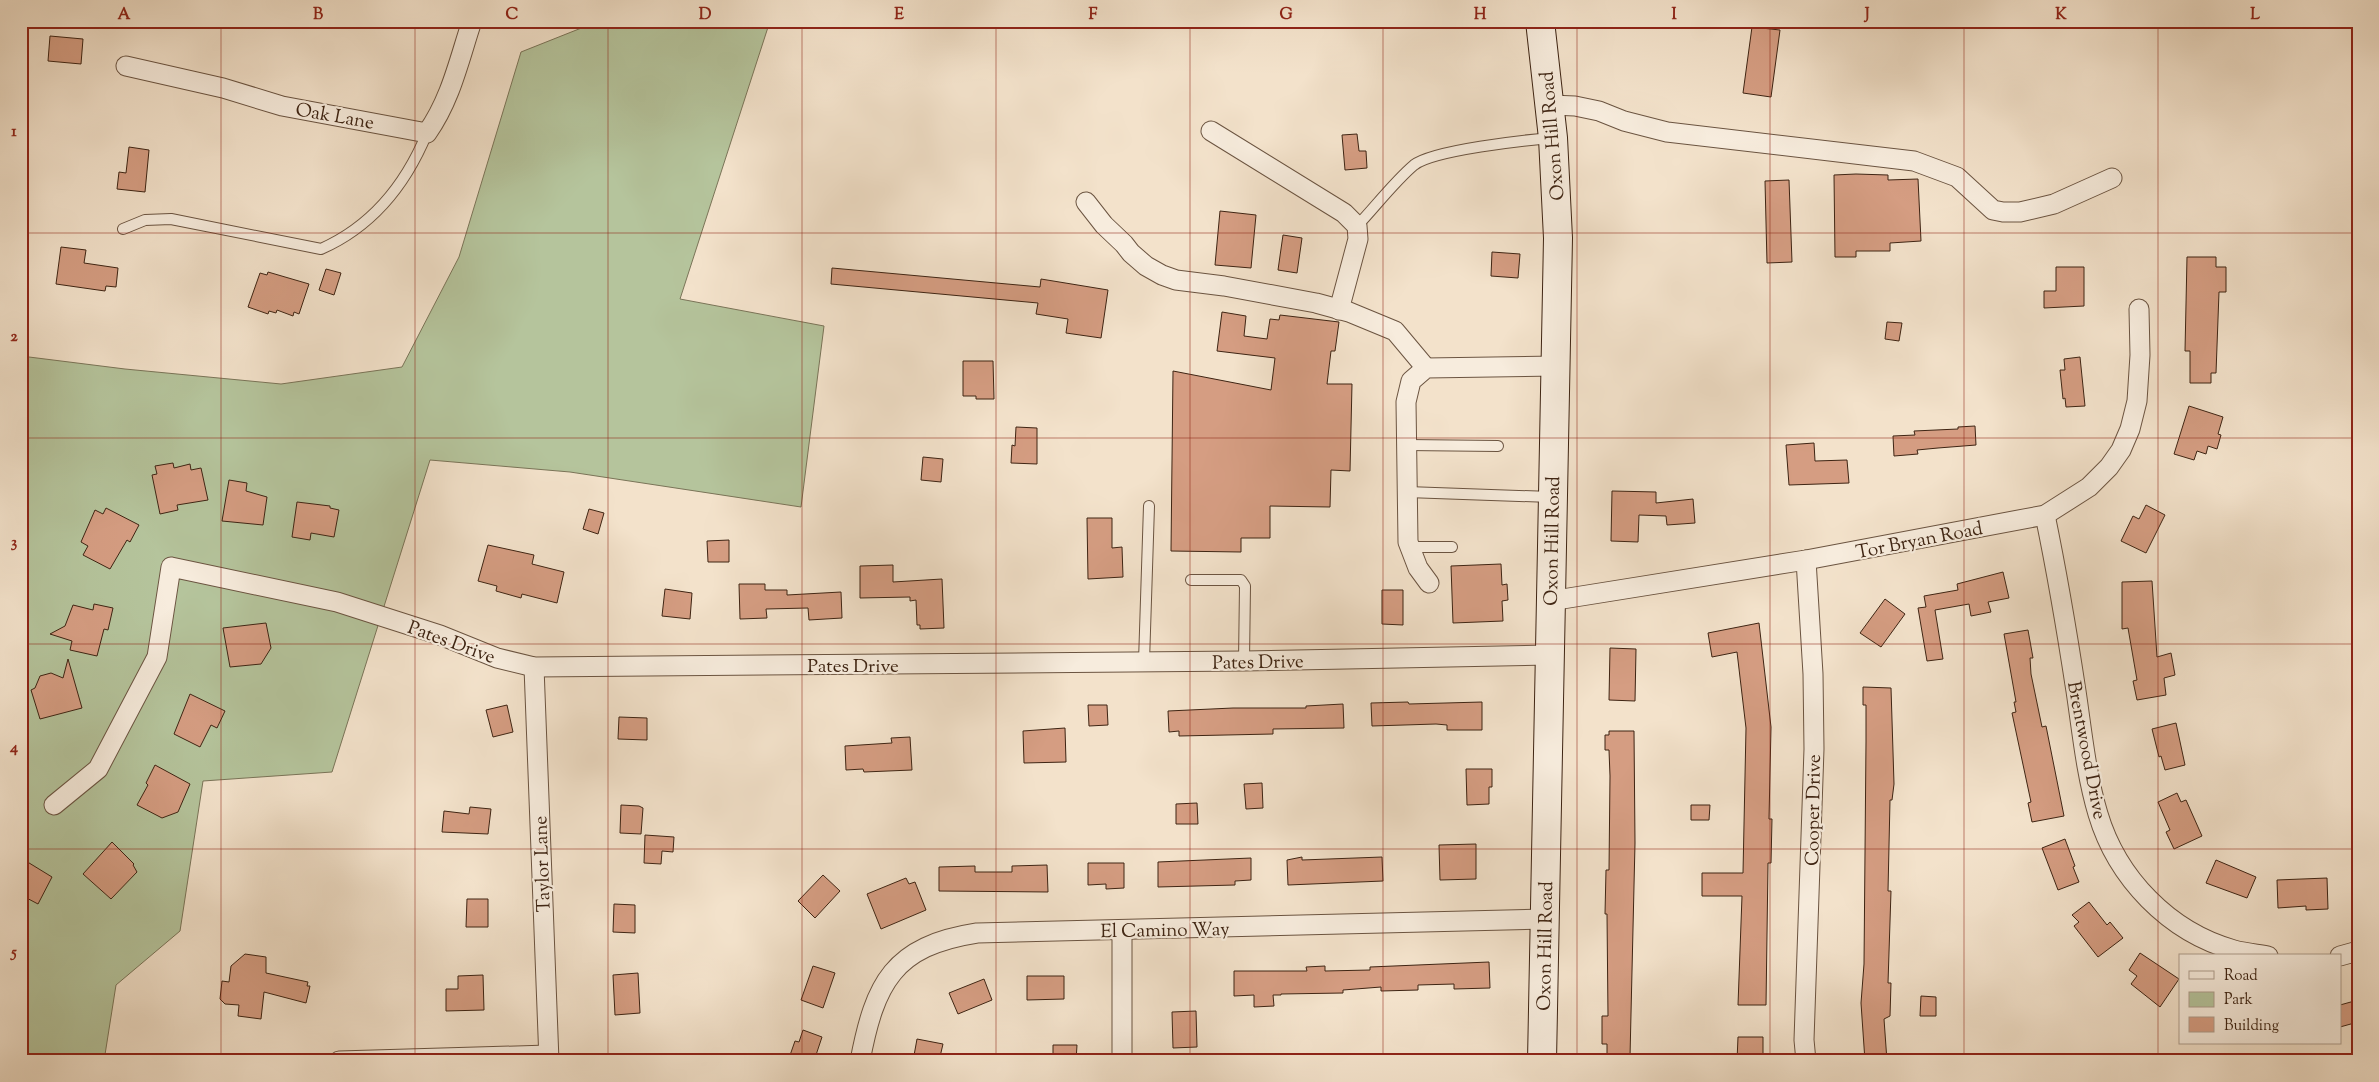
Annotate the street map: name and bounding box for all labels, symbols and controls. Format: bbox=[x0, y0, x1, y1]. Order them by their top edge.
text: A bbox=[118, 4, 131, 27]
text: B bbox=[313, 4, 323, 27]
text: C bbox=[506, 4, 519, 27]
text: D bbox=[699, 4, 712, 27]
text: E bbox=[894, 4, 904, 27]
text: F bbox=[1089, 4, 1098, 27]
text: G bbox=[1279, 4, 1293, 27]
text: H bbox=[1474, 4, 1487, 27]
text: I bbox=[1671, 4, 1677, 27]
text: J bbox=[1863, 4, 1870, 27]
text: K bbox=[2055, 4, 2067, 27]
text: L bbox=[2250, 4, 2260, 27]
street label: Oxon Hill Road bbox=[1534, 70, 1573, 202]
street label: Oak Lane bbox=[293, 97, 376, 138]
text: 1 bbox=[11, 121, 17, 144]
text: 2 bbox=[10, 326, 18, 349]
street label: Oxon Hill Road bbox=[1539, 476, 1568, 606]
street label: Tor Bryan Road bbox=[1854, 516, 1985, 567]
text: 3 bbox=[11, 532, 18, 555]
street label: Pates Drive bbox=[403, 615, 499, 672]
street label: Pates Drive bbox=[1212, 649, 1304, 678]
street label: Pates Drive bbox=[807, 654, 899, 681]
street label: Brentwood Drive bbox=[2059, 679, 2112, 822]
text: 4 bbox=[9, 737, 18, 760]
street label: Cooper Drive bbox=[1800, 754, 1829, 866]
street label: Taylor Lane bbox=[528, 815, 559, 913]
street label: Oxon Hill Road bbox=[1532, 881, 1561, 1011]
street label: El Camino Way bbox=[1100, 917, 1230, 946]
text: 5 bbox=[9, 942, 17, 965]
legend bbox=[2179, 954, 2342, 1044]
text: Road bbox=[2224, 966, 2258, 987]
text: Park bbox=[2224, 990, 2253, 1011]
text: Building bbox=[2224, 1016, 2279, 1037]

